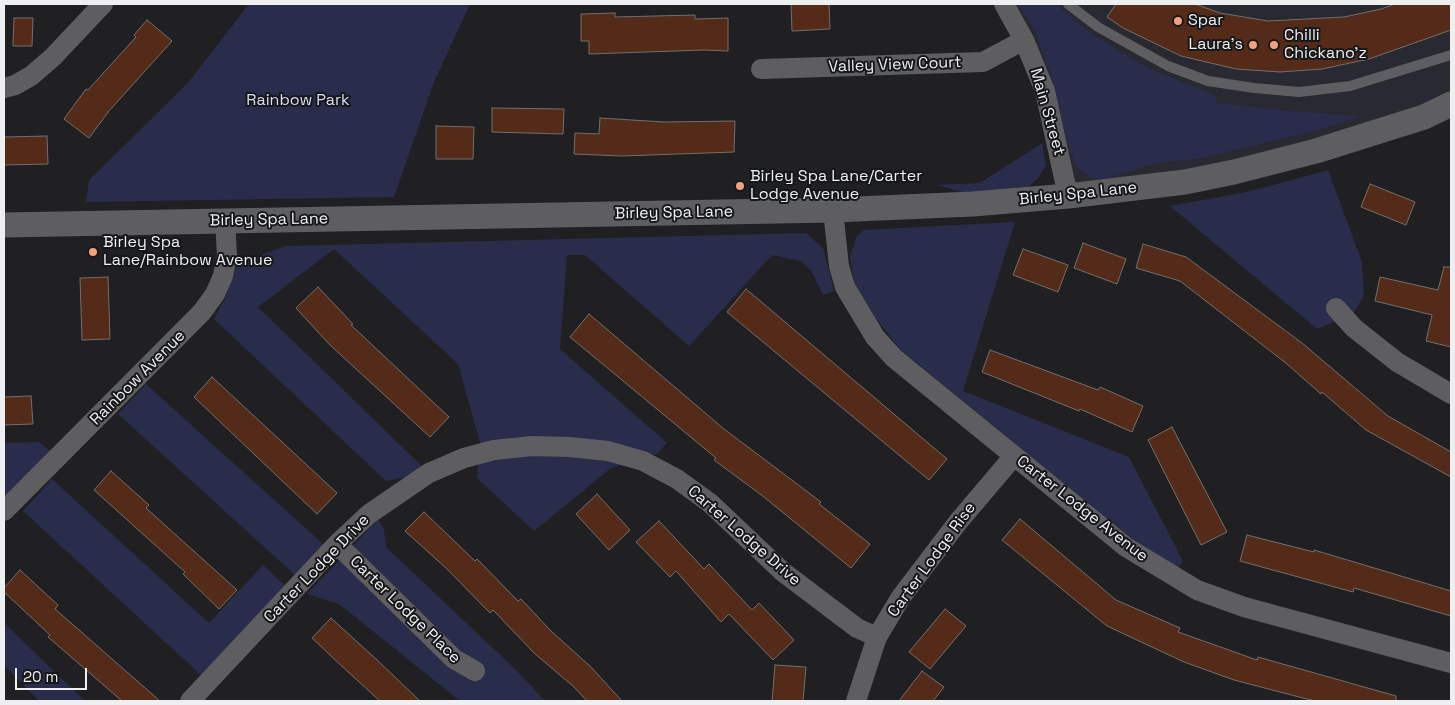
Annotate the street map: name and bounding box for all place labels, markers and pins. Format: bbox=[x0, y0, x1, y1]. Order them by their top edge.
place label: Spar bbox=[1188, 11, 1223, 31]
marker: Spar bbox=[1172, 15, 1184, 27]
place label: Chilli Chickano'z bbox=[1284, 26, 1367, 64]
place label: Laura's bbox=[1189, 35, 1243, 55]
marker: Laura's bbox=[1247, 39, 1259, 51]
marker: Chilli Chickano'z bbox=[1268, 39, 1280, 51]
place label: Birley Spa Lane/Carter Lodge Avenue bbox=[750, 167, 922, 205]
marker: Birley Spa Lane/Carter Lodge Avenue bbox=[734, 180, 746, 192]
place label: Birley Spa Lane/Rainbow Avenue bbox=[103, 233, 272, 271]
marker: Birley Spa Lane/Rainbow Avenue bbox=[87, 246, 99, 258]

